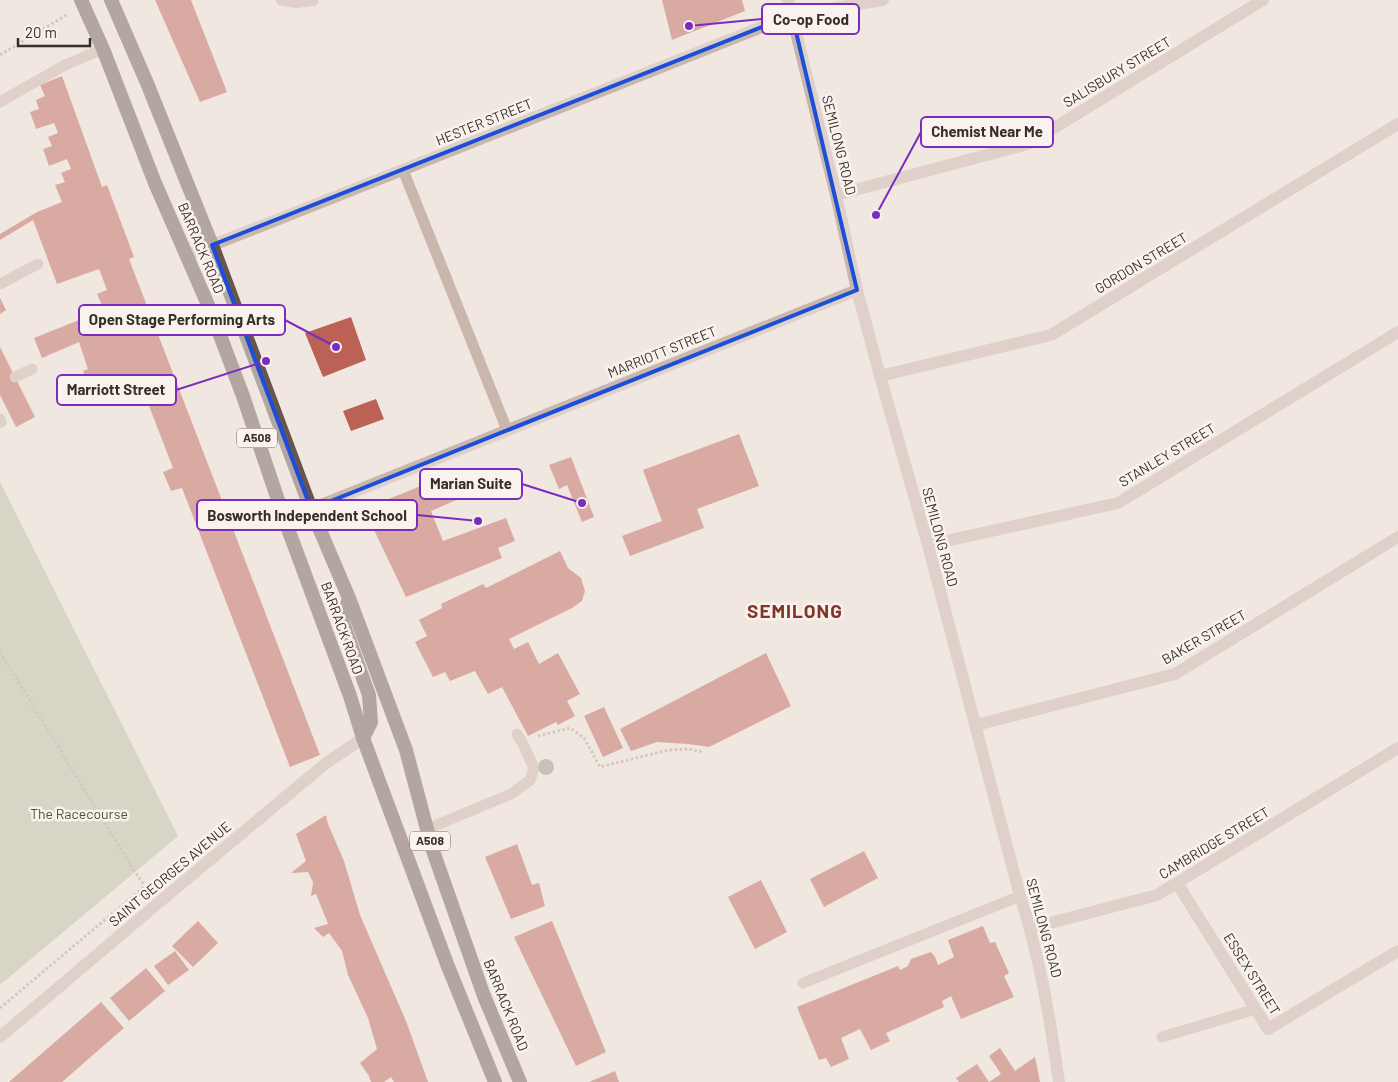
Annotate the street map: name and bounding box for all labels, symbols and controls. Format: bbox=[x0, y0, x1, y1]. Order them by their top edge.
callout: Co-op Food bbox=[762, 4, 859, 34]
text: Co-op Food bbox=[773, 10, 849, 28]
scale bar bbox=[18, 15, 90, 47]
text: 20 m bbox=[25, 23, 57, 41]
street label: SALISBURY STREET bbox=[1060, 33, 1174, 110]
street label: SEMILONG ROAD bbox=[819, 93, 860, 197]
street label: HESTER STREET bbox=[433, 94, 535, 149]
callout: Chemist Near Me bbox=[921, 117, 1053, 147]
text: Chemist Near Me bbox=[931, 122, 1043, 140]
street label: BARRACK ROAD bbox=[175, 200, 228, 296]
street label: GORDON STREET bbox=[1091, 228, 1190, 297]
callout: Open Stage Performing Arts bbox=[79, 305, 285, 335]
text: Open Stage Performing Arts bbox=[89, 310, 276, 328]
street label: MARRIOTT STREET bbox=[605, 322, 719, 381]
callout: Marriott Street bbox=[57, 375, 176, 405]
text: Marriott Street bbox=[67, 380, 166, 398]
street label: STANLEY STREET bbox=[1115, 419, 1218, 490]
road number: A508 bbox=[237, 428, 277, 448]
callout: Marian Suite bbox=[420, 469, 522, 499]
text: Marian Suite bbox=[430, 474, 512, 492]
street label: SEMILONG ROAD bbox=[919, 485, 962, 588]
callout: Bosworth Independent School bbox=[197, 500, 417, 530]
text: Bosworth Independent School bbox=[207, 506, 407, 524]
street label: BARRACK ROAD bbox=[318, 579, 367, 676]
district label: SEMILONG bbox=[747, 599, 843, 622]
street label: BAKER STREET bbox=[1159, 606, 1249, 668]
street label: CAMBRIDGE STREET bbox=[1155, 803, 1272, 882]
park label: The Racecourse bbox=[30, 805, 128, 822]
street label: SAINT GEORGES AVENUE bbox=[105, 818, 234, 930]
road number: A508 bbox=[410, 831, 450, 850]
street label: SEMILONG ROAD bbox=[1023, 876, 1066, 979]
street label: ESSEX STREET bbox=[1220, 930, 1284, 1018]
street label: BARRACK ROAD bbox=[480, 957, 533, 1053]

